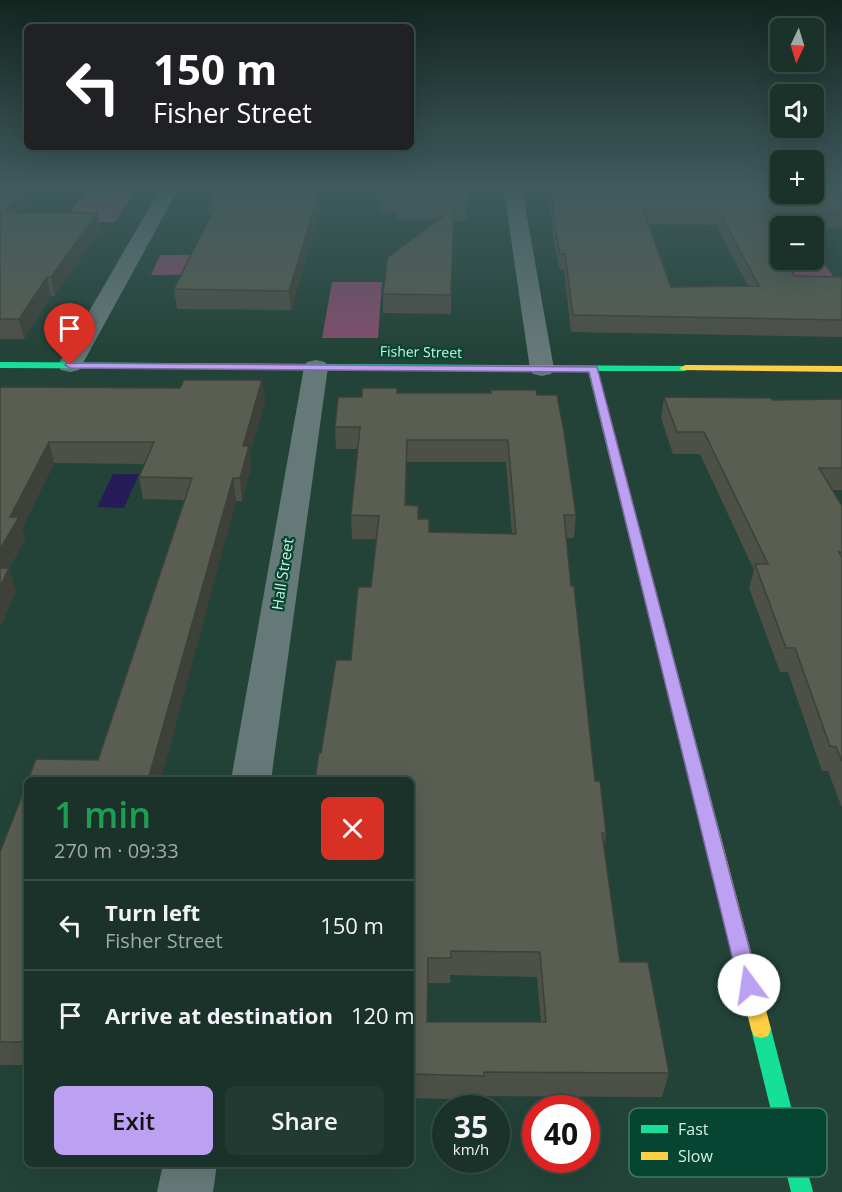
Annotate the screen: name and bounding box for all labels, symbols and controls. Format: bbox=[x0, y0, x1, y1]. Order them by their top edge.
north arrow bbox=[770, 18, 824, 72]
map controls bbox=[770, 18, 824, 270]
text: 150 m bbox=[153, 40, 277, 97]
icon: left bbox=[54, 48, 132, 126]
button: sound bbox=[770, 84, 824, 138]
text: Fisher Street bbox=[153, 94, 312, 131]
button: + bbox=[770, 150, 824, 204]
button: − bbox=[770, 216, 824, 270]
pin bbox=[44, 303, 95, 365]
icon: arrive bbox=[53, 312, 86, 345]
street label: Fisher Street bbox=[380, 341, 462, 362]
street label: Hall Street bbox=[266, 536, 298, 611]
text: 1 min bbox=[54, 790, 151, 839]
button: close bbox=[321, 797, 384, 860]
text: 270 m · 09:33 bbox=[54, 837, 179, 864]
text: Turn left bbox=[105, 897, 200, 927]
icon: left bbox=[54, 909, 87, 942]
text: 150 m bbox=[320, 910, 384, 940]
text: Fisher Street bbox=[105, 927, 223, 954]
position arrow bbox=[717, 953, 781, 1017]
icon: arrive bbox=[54, 999, 87, 1032]
text: Arrive at destination bbox=[105, 1000, 333, 1030]
text: 120 m bbox=[351, 1000, 415, 1030]
button: Exit bbox=[54, 1086, 213, 1155]
button: Share bbox=[225, 1086, 384, 1155]
speed limit sign: 40 bbox=[522, 1095, 600, 1173]
text: 35 bbox=[454, 1106, 488, 1147]
legend bbox=[629, 1108, 827, 1177]
text: Fast bbox=[678, 1118, 709, 1140]
text: km/h bbox=[453, 1139, 489, 1159]
text: Slow bbox=[678, 1145, 713, 1167]

